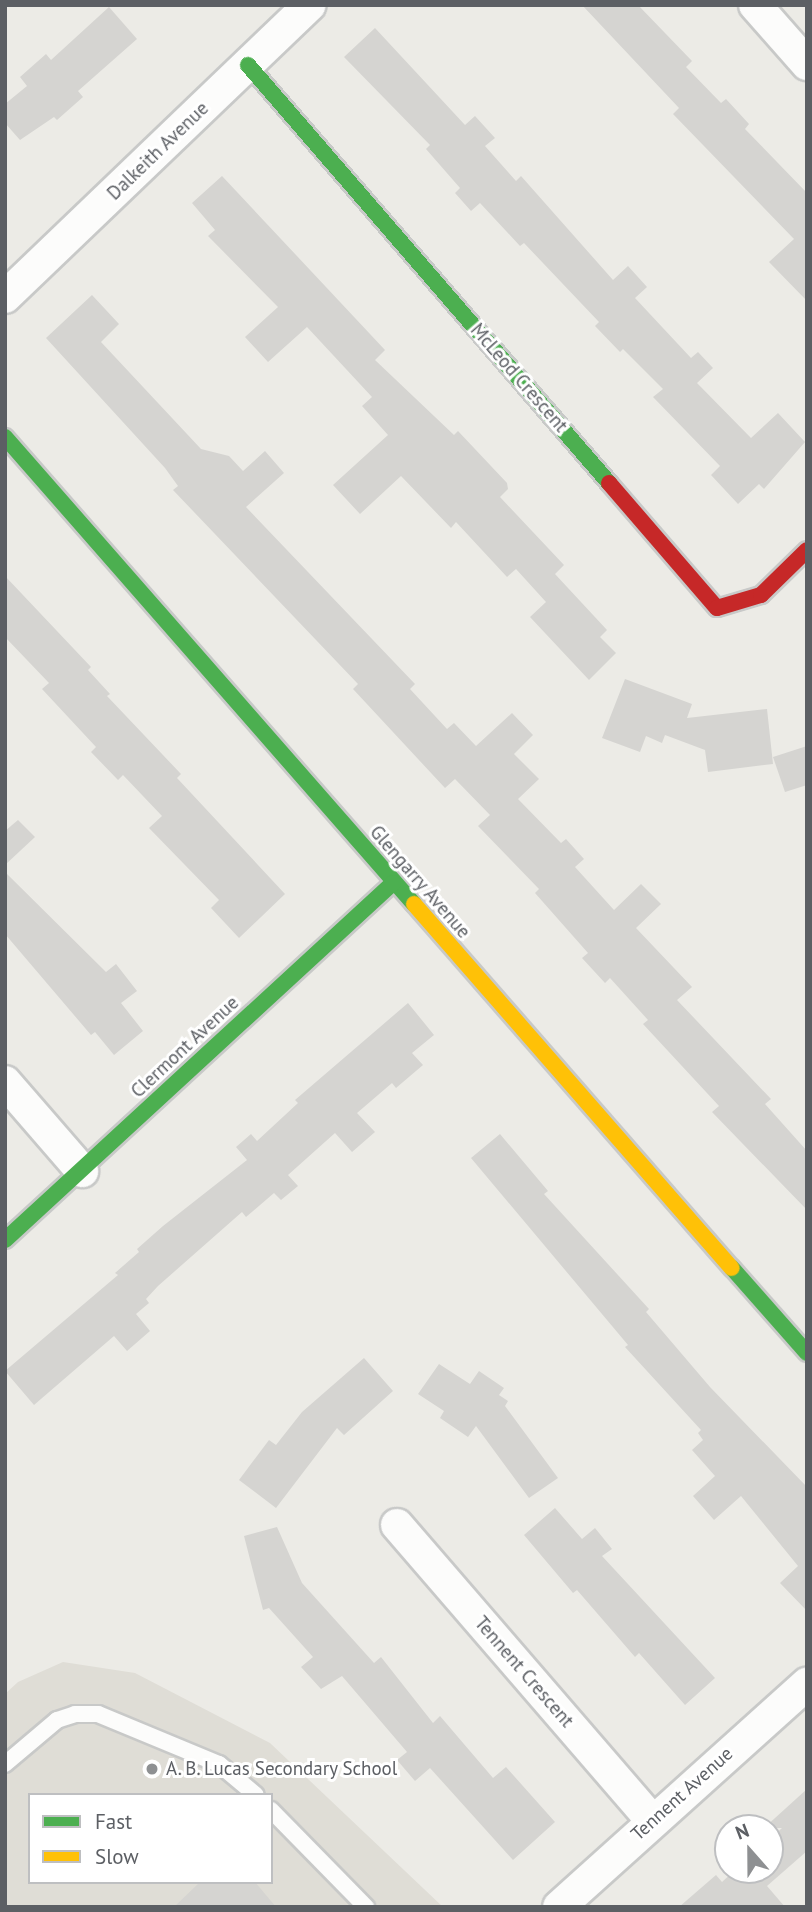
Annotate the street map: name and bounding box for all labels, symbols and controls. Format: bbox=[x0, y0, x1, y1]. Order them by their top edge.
street label: Dalkeith Avenue bbox=[103, 97, 213, 205]
street label: McLeod Crescent bbox=[466, 319, 572, 437]
street label: Glengarry Avenue bbox=[364, 821, 476, 943]
street label: Clermont Avenue bbox=[126, 991, 244, 1103]
street label: Tennent Crescent bbox=[470, 1612, 578, 1732]
street label: Tennent Avenue bbox=[626, 1742, 738, 1846]
place label: A. B. Lucas Secondary School bbox=[166, 1758, 401, 1780]
marker: A. B. Lucas Secondary School bbox=[144, 1761, 160, 1777]
legend bbox=[28, 1793, 273, 1884]
text: Fast bbox=[95, 1808, 132, 1835]
north arrow bbox=[714, 1814, 784, 1884]
text: N bbox=[732, 1818, 752, 1845]
text: Slow bbox=[95, 1843, 139, 1870]

